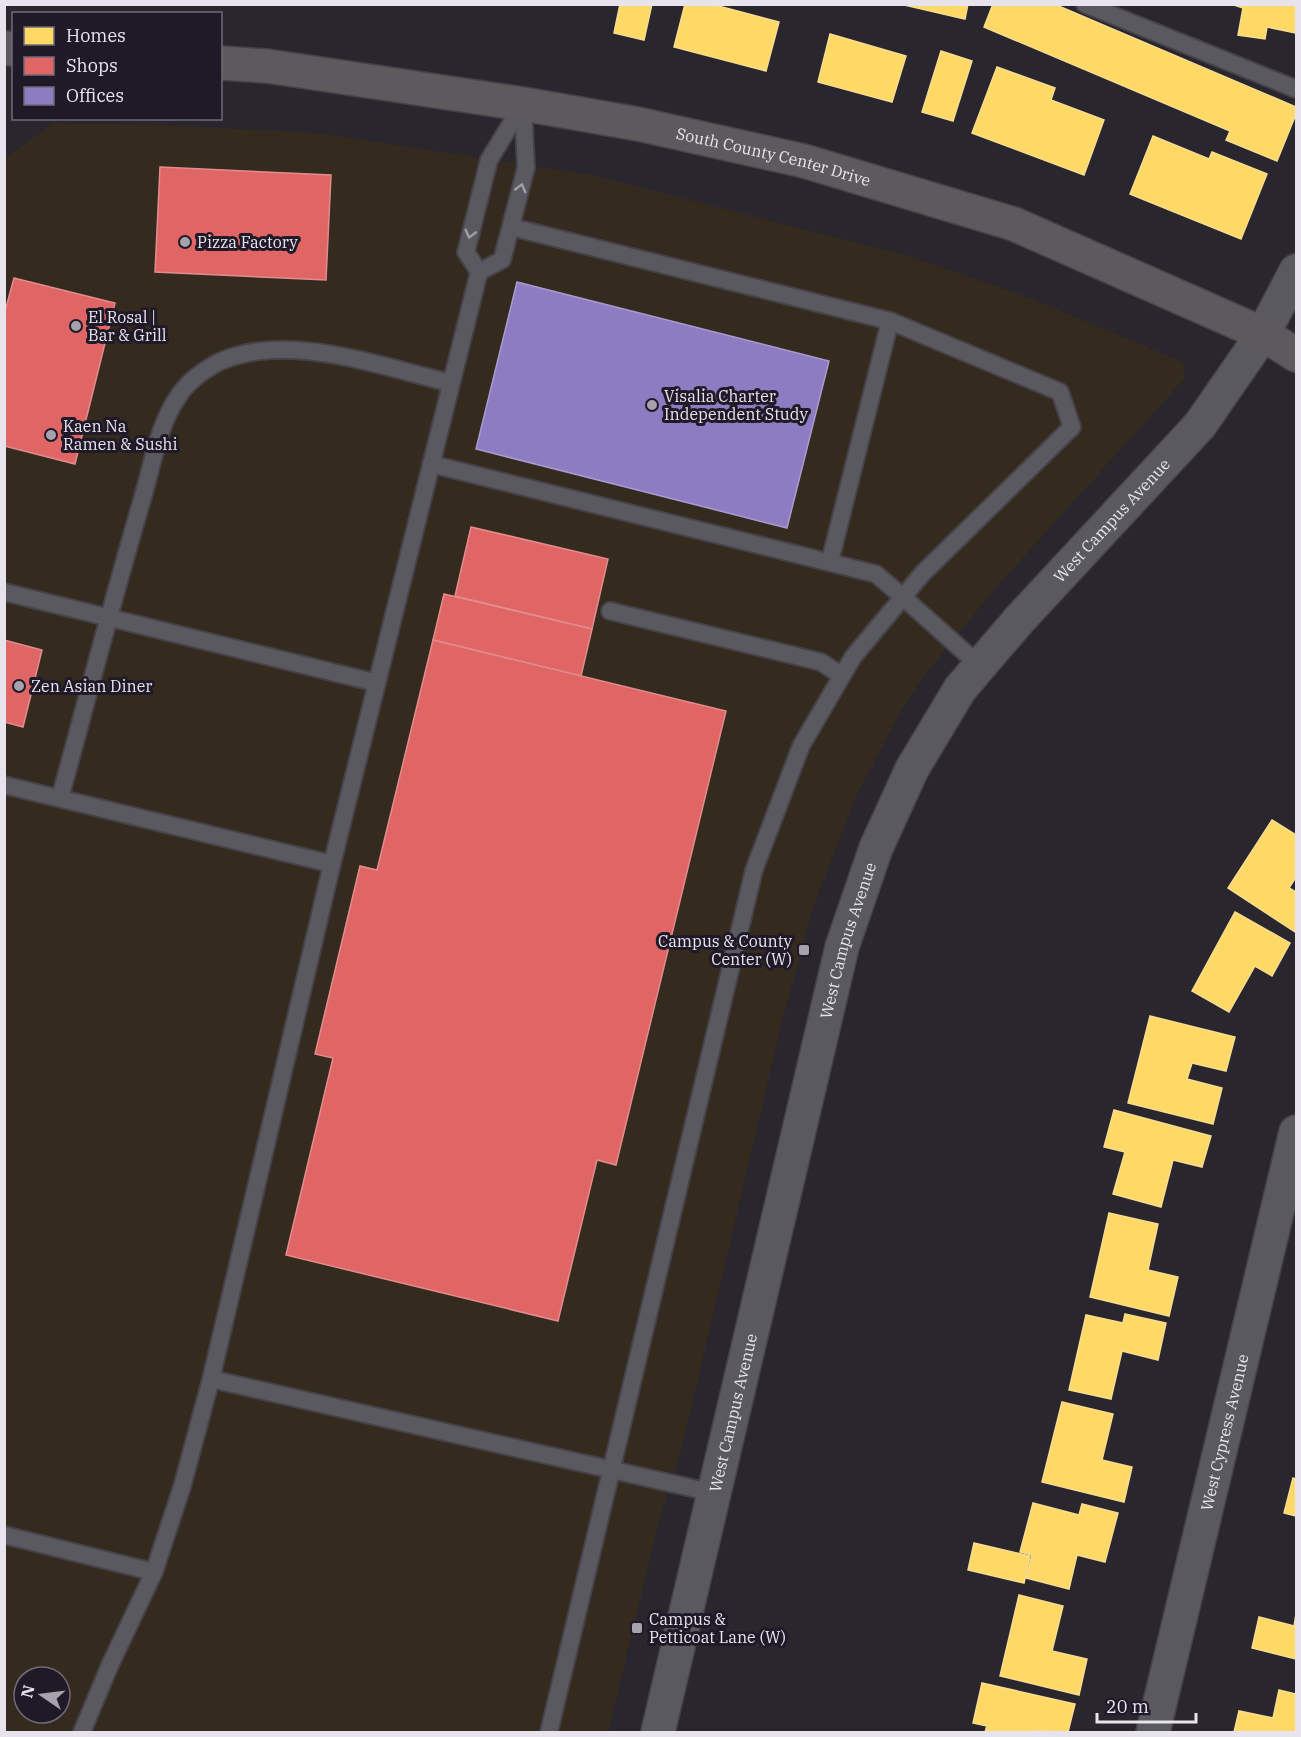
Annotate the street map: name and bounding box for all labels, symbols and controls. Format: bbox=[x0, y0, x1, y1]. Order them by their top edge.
legend bbox=[12, 12, 222, 120]
text: Homes bbox=[66, 24, 126, 47]
text: Shops bbox=[66, 54, 118, 77]
text: Offices bbox=[66, 84, 124, 107]
street label: South County Center Drive bbox=[674, 123, 873, 190]
one-way arrow bbox=[514, 183, 526, 194]
one-way arrow bbox=[465, 229, 478, 239]
place label: Pizza Factory bbox=[197, 232, 298, 252]
marker: Pizza Factory bbox=[178, 235, 192, 249]
place label: El Rosal | Bar & Grill bbox=[88, 307, 167, 345]
marker: El Rosal | Bar & Grill bbox=[69, 319, 83, 333]
place label: Visalia Charter Independent Study bbox=[664, 386, 808, 424]
marker: Visalia Charter Independent Study bbox=[645, 398, 659, 412]
place label: Kaen Na Ramen & Sushi bbox=[63, 416, 177, 454]
marker: Kaen Na Ramen & Sushi bbox=[44, 428, 58, 442]
street label: West Campus Avenue bbox=[1049, 454, 1174, 586]
place label: Zen Asian Diner bbox=[31, 676, 152, 696]
marker: Zen Asian Diner bbox=[12, 679, 26, 693]
street label: West Campus Avenue bbox=[816, 860, 880, 1021]
place label: Campus & County Center (W) bbox=[658, 931, 792, 969]
marker: Campus & County Center (W) bbox=[797, 943, 811, 957]
street label: West Campus Avenue bbox=[705, 1331, 761, 1494]
street label: West Cypress Avenue bbox=[1196, 1352, 1253, 1513]
place label: Campus & Petticoat Lane (W) bbox=[649, 1609, 786, 1647]
marker: Campus & Petticoat Lane (W) bbox=[630, 1621, 644, 1635]
north arrow bbox=[12, 1665, 72, 1725]
text: N bbox=[16, 1683, 39, 1700]
scale bar bbox=[1097, 1686, 1196, 1724]
text: 20 m bbox=[1106, 1695, 1149, 1718]

